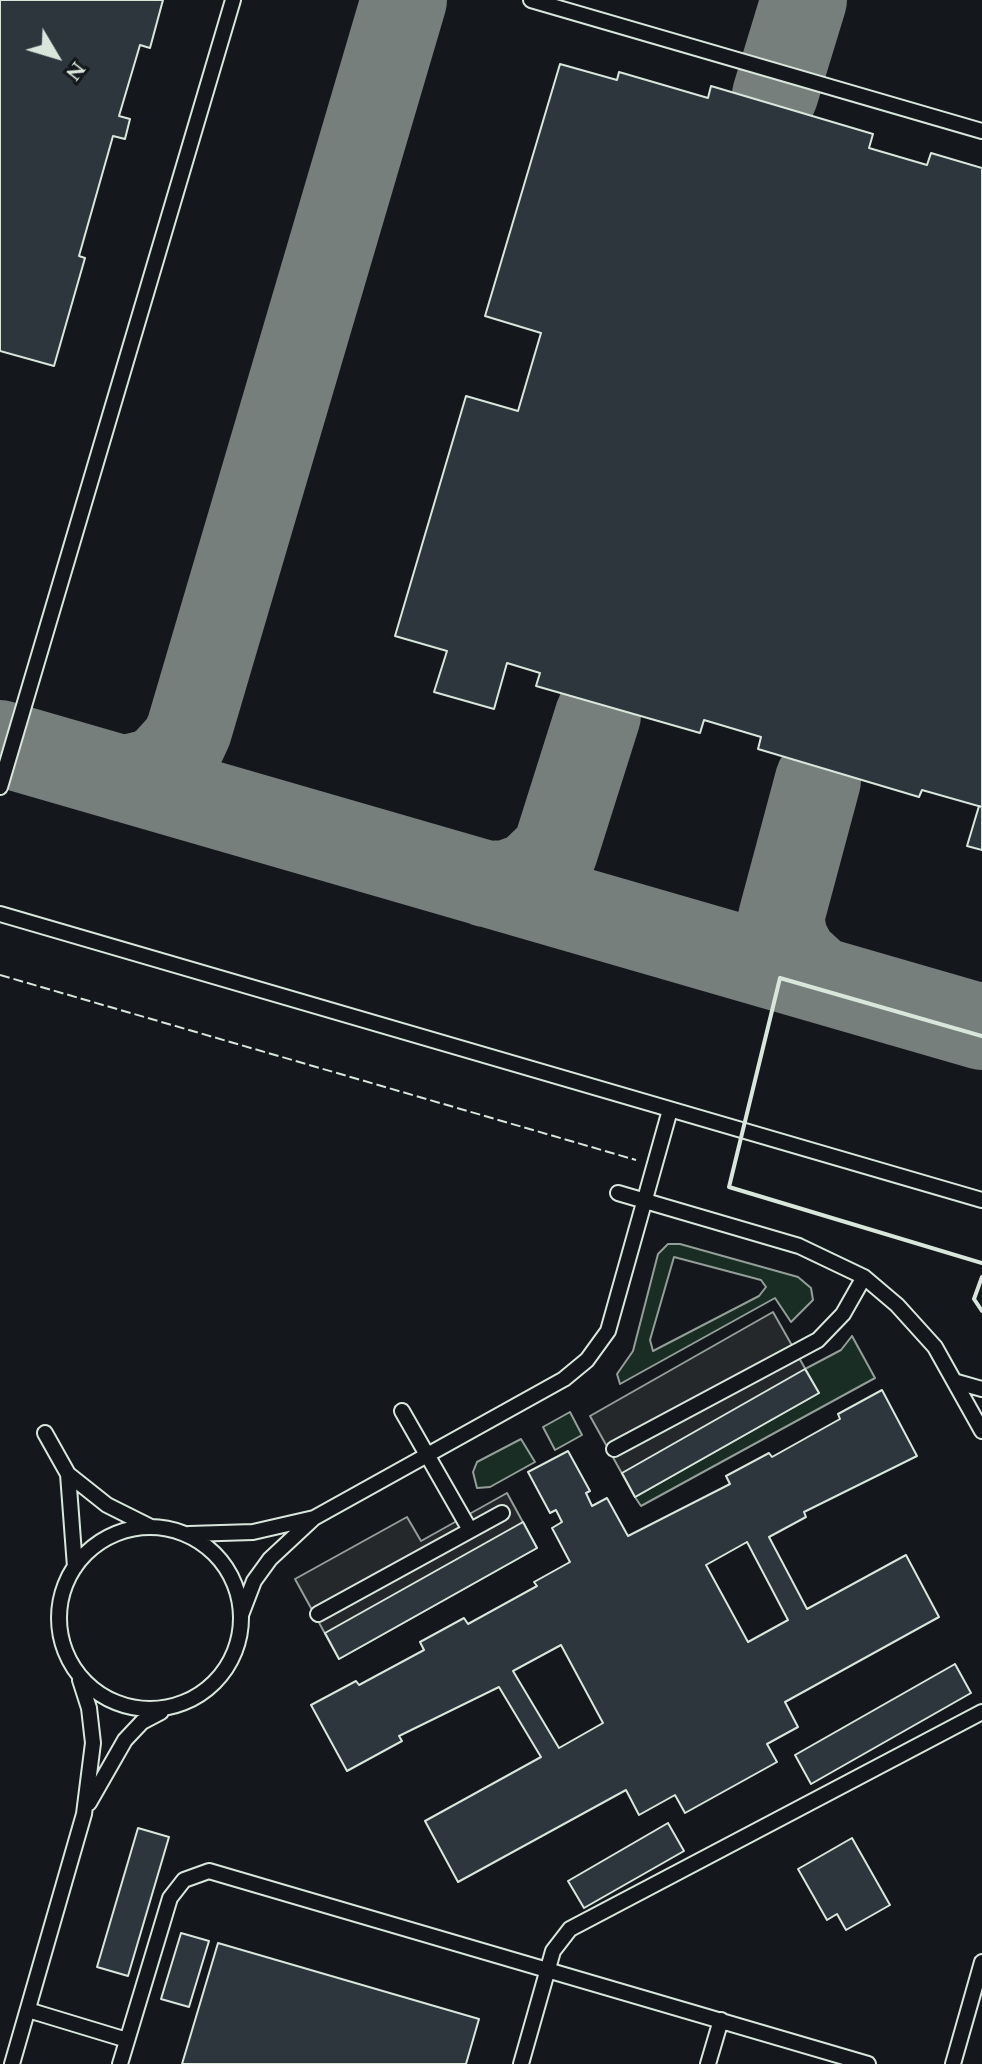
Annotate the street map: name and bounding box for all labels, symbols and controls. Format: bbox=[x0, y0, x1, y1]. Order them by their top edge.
north arrow bbox=[16, 16, 96, 96]
text: N bbox=[57, 54, 94, 88]

